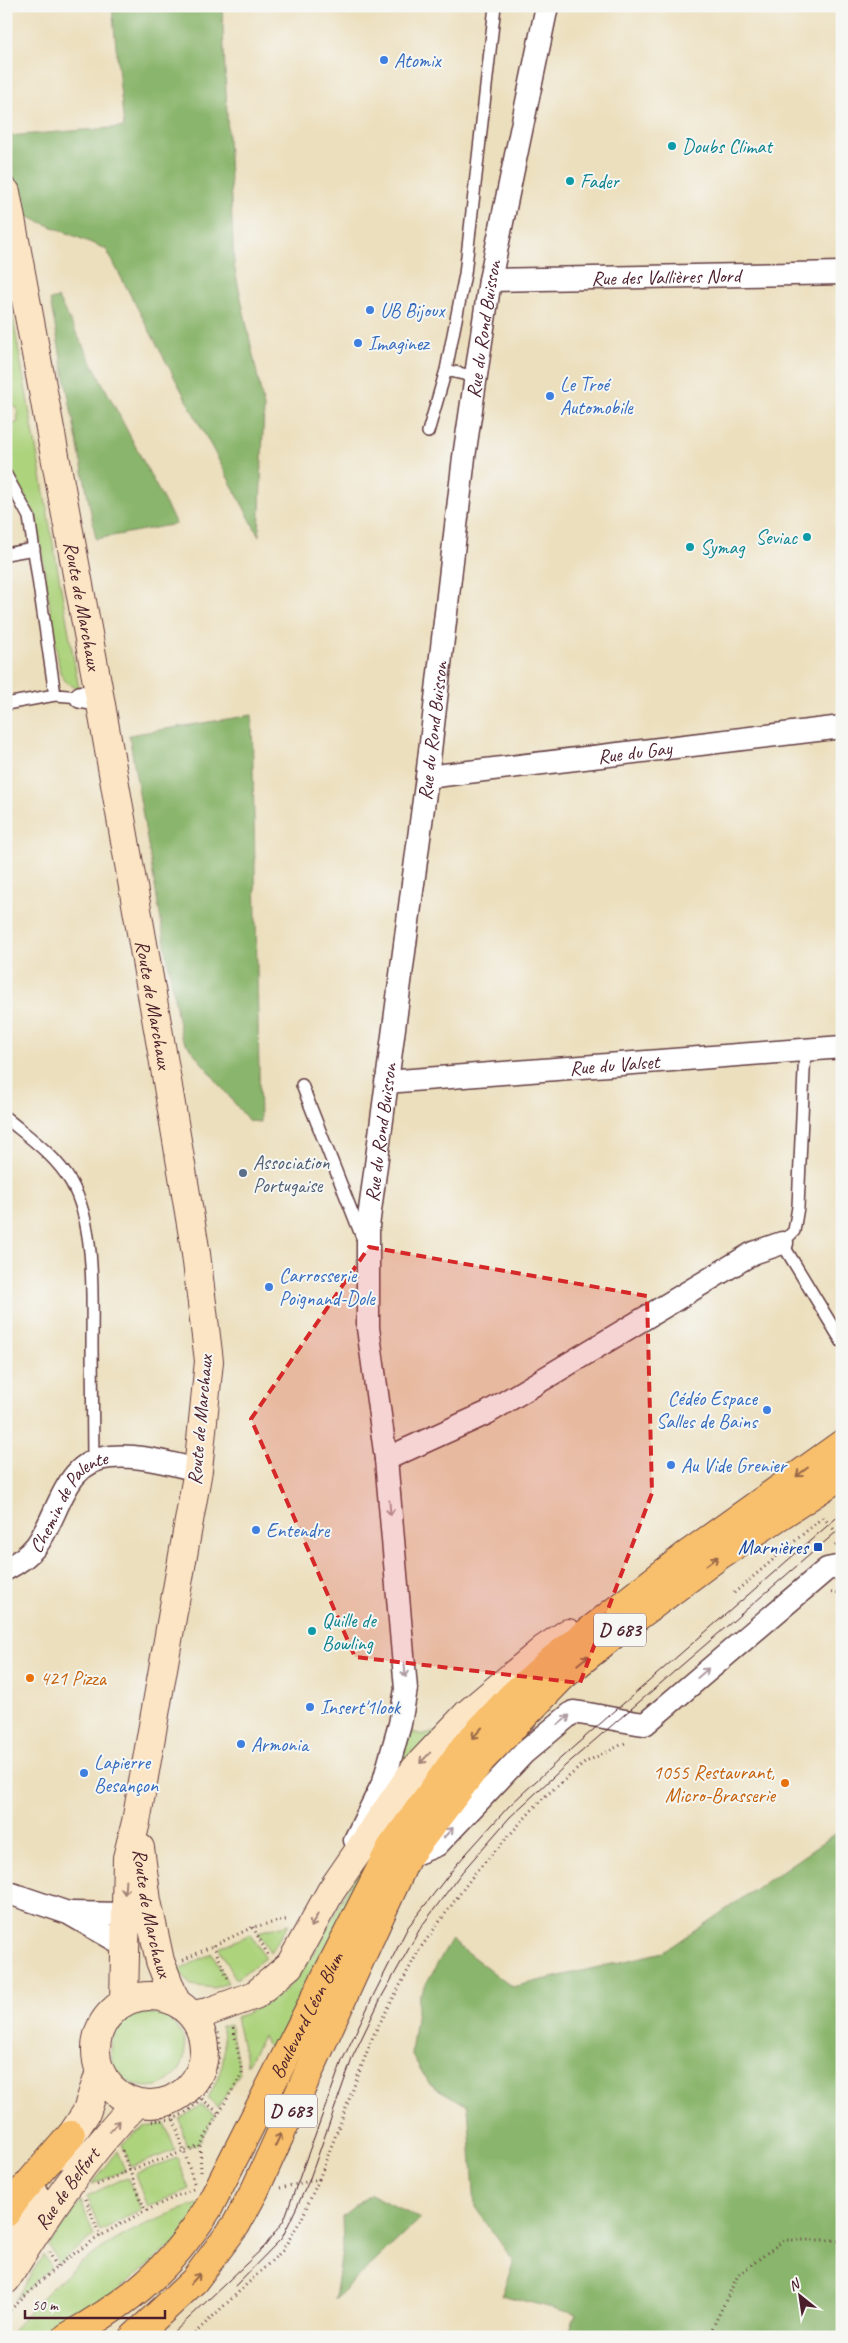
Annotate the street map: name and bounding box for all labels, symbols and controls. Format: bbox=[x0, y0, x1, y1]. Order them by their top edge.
place label: Atomix bbox=[394, 48, 443, 73]
marker: Atomix bbox=[378, 54, 390, 66]
place label: Doubs Climat bbox=[682, 134, 774, 159]
marker: Doubs Climat bbox=[666, 140, 678, 152]
place label: Fader bbox=[580, 169, 621, 194]
marker: Fader bbox=[564, 175, 576, 187]
street label: Rue du Rond Buisson bbox=[460, 257, 507, 400]
street label: Rue des Vallières Nord bbox=[591, 262, 744, 290]
place label: UB Bijoux bbox=[380, 298, 446, 323]
marker: UB Bijoux bbox=[364, 304, 376, 316]
place label: Imaginez bbox=[368, 331, 431, 356]
marker: Imaginez bbox=[352, 337, 364, 349]
place label: Le Troé Automobile bbox=[560, 372, 634, 420]
marker: Le Troé Automobile bbox=[544, 390, 556, 402]
place label: Seviac bbox=[756, 525, 798, 550]
marker: Seviac bbox=[801, 531, 813, 543]
place label: Symag bbox=[700, 535, 746, 560]
street label: Route de Marchaux bbox=[59, 539, 107, 674]
marker: Symag bbox=[684, 541, 696, 553]
street label: Rue du Rond Buisson bbox=[412, 659, 453, 802]
street label: Rue du Gay bbox=[596, 735, 674, 769]
street label: Route de Marchaux bbox=[130, 938, 178, 1073]
street label: Rue du Valset bbox=[569, 1048, 662, 1080]
street label: Rue du Rond Buisson bbox=[359, 1061, 402, 1203]
place label: Association Portugaise bbox=[253, 1150, 330, 1198]
marker: Association Portugaise bbox=[237, 1167, 249, 1179]
place label: Carrosserie Poignand-Dole bbox=[279, 1263, 376, 1311]
marker: Carrosserie Poignand-Dole bbox=[263, 1281, 275, 1293]
street label: Route de Marchaux bbox=[182, 1352, 218, 1486]
place label: Cédéo Espace Salles de Bains bbox=[656, 1386, 759, 1434]
marker: Cédéo Espace Salles de Bains bbox=[761, 1404, 773, 1416]
street label: Chemin de Palente bbox=[23, 1445, 111, 1558]
place label: Au Vide Grenier bbox=[681, 1453, 788, 1478]
marker: Au Vide Grenier bbox=[665, 1459, 677, 1471]
one-way arrow bbox=[796, 1467, 809, 1478]
one-way arrow bbox=[385, 1499, 395, 1515]
place label: Entendre bbox=[266, 1518, 331, 1543]
marker: Entendre bbox=[250, 1524, 262, 1536]
place label: Marnières bbox=[738, 1535, 810, 1560]
marker: Marnières bbox=[812, 1541, 824, 1553]
one-way arrow bbox=[705, 1555, 718, 1566]
place label: Quille de Bowling bbox=[322, 1608, 377, 1656]
road number: D 683 bbox=[594, 1614, 646, 1646]
marker: Quille de Bowling bbox=[306, 1625, 318, 1637]
one-way arrow bbox=[576, 1654, 589, 1665]
one-way arrow bbox=[400, 1661, 409, 1677]
place label: 421 Pizza bbox=[40, 1666, 108, 1691]
one-way arrow bbox=[697, 1667, 710, 1679]
marker: 421 Pizza bbox=[24, 1672, 36, 1684]
place label: Insert'1look bbox=[320, 1695, 402, 1720]
marker: Insert'1look bbox=[304, 1701, 316, 1713]
one-way arrow bbox=[557, 1714, 570, 1725]
one-way arrow bbox=[471, 1726, 483, 1739]
place label: Armonia bbox=[251, 1732, 310, 1757]
marker: Armonia bbox=[235, 1738, 247, 1750]
place label: Lapierre Besançon bbox=[94, 1750, 159, 1798]
one-way arrow bbox=[419, 1752, 431, 1764]
place label: 1055 Restaurant, Micro-Brasserie bbox=[653, 1760, 776, 1808]
marker: Lapierre Besançon bbox=[78, 1767, 90, 1779]
marker: 1055 Restaurant, Micro-Brasserie bbox=[779, 1777, 791, 1789]
one-way arrow bbox=[442, 1827, 454, 1840]
street label: Route de Marchaux bbox=[128, 1847, 178, 1983]
one-way arrow bbox=[121, 1878, 130, 1894]
one-way arrow bbox=[309, 1913, 319, 1928]
street label: Boulevard Léon Blum bbox=[264, 1947, 349, 2083]
road number: D 683 bbox=[265, 2094, 317, 2128]
one-way arrow bbox=[110, 2120, 121, 2133]
one-way arrow bbox=[273, 2133, 283, 2148]
street label: Rue de Belfort bbox=[29, 2140, 106, 2234]
north arrow bbox=[776, 2270, 826, 2320]
one-way arrow bbox=[189, 2273, 200, 2286]
text: N bbox=[786, 2274, 804, 2295]
scale bar bbox=[25, 2288, 165, 2320]
text: 50 m bbox=[32, 2296, 59, 2315]

